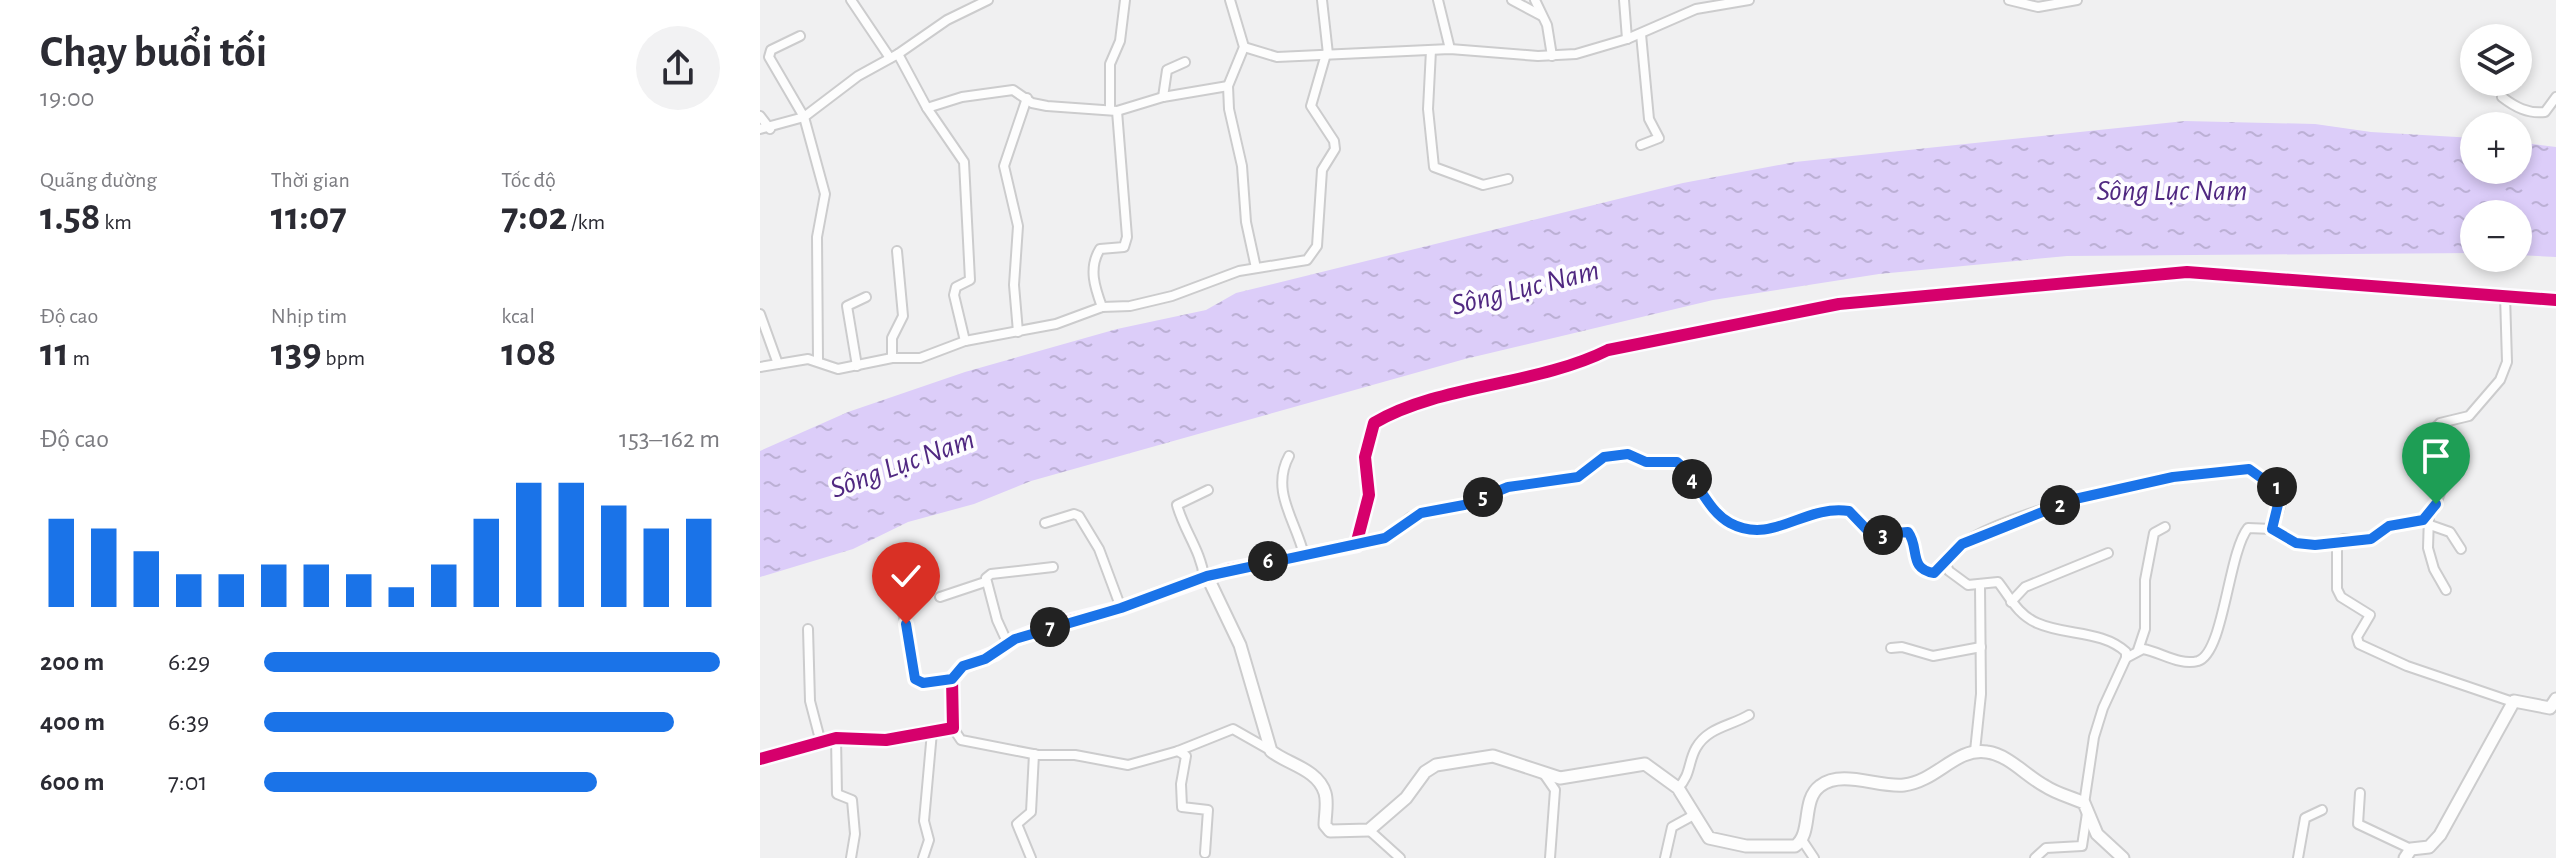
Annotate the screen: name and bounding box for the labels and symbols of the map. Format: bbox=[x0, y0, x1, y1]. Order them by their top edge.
water label: Sông Lục Nam bbox=[2096, 176, 2248, 206]
water label: Sông Lục Nam bbox=[1448, 255, 1602, 321]
pin bbox=[2402, 422, 2470, 504]
water label: Sông Lục Nam bbox=[826, 424, 979, 504]
pin: 4 bbox=[1672, 459, 1712, 499]
pin: 1 bbox=[2257, 467, 2297, 507]
pin: 5 bbox=[1463, 477, 1503, 517]
pin: 2 bbox=[2040, 485, 2080, 525]
pin: 3 bbox=[1863, 515, 1903, 555]
pin: 6 bbox=[1248, 541, 1288, 581]
pin bbox=[872, 542, 940, 624]
pin: 7 bbox=[1030, 607, 1070, 647]

